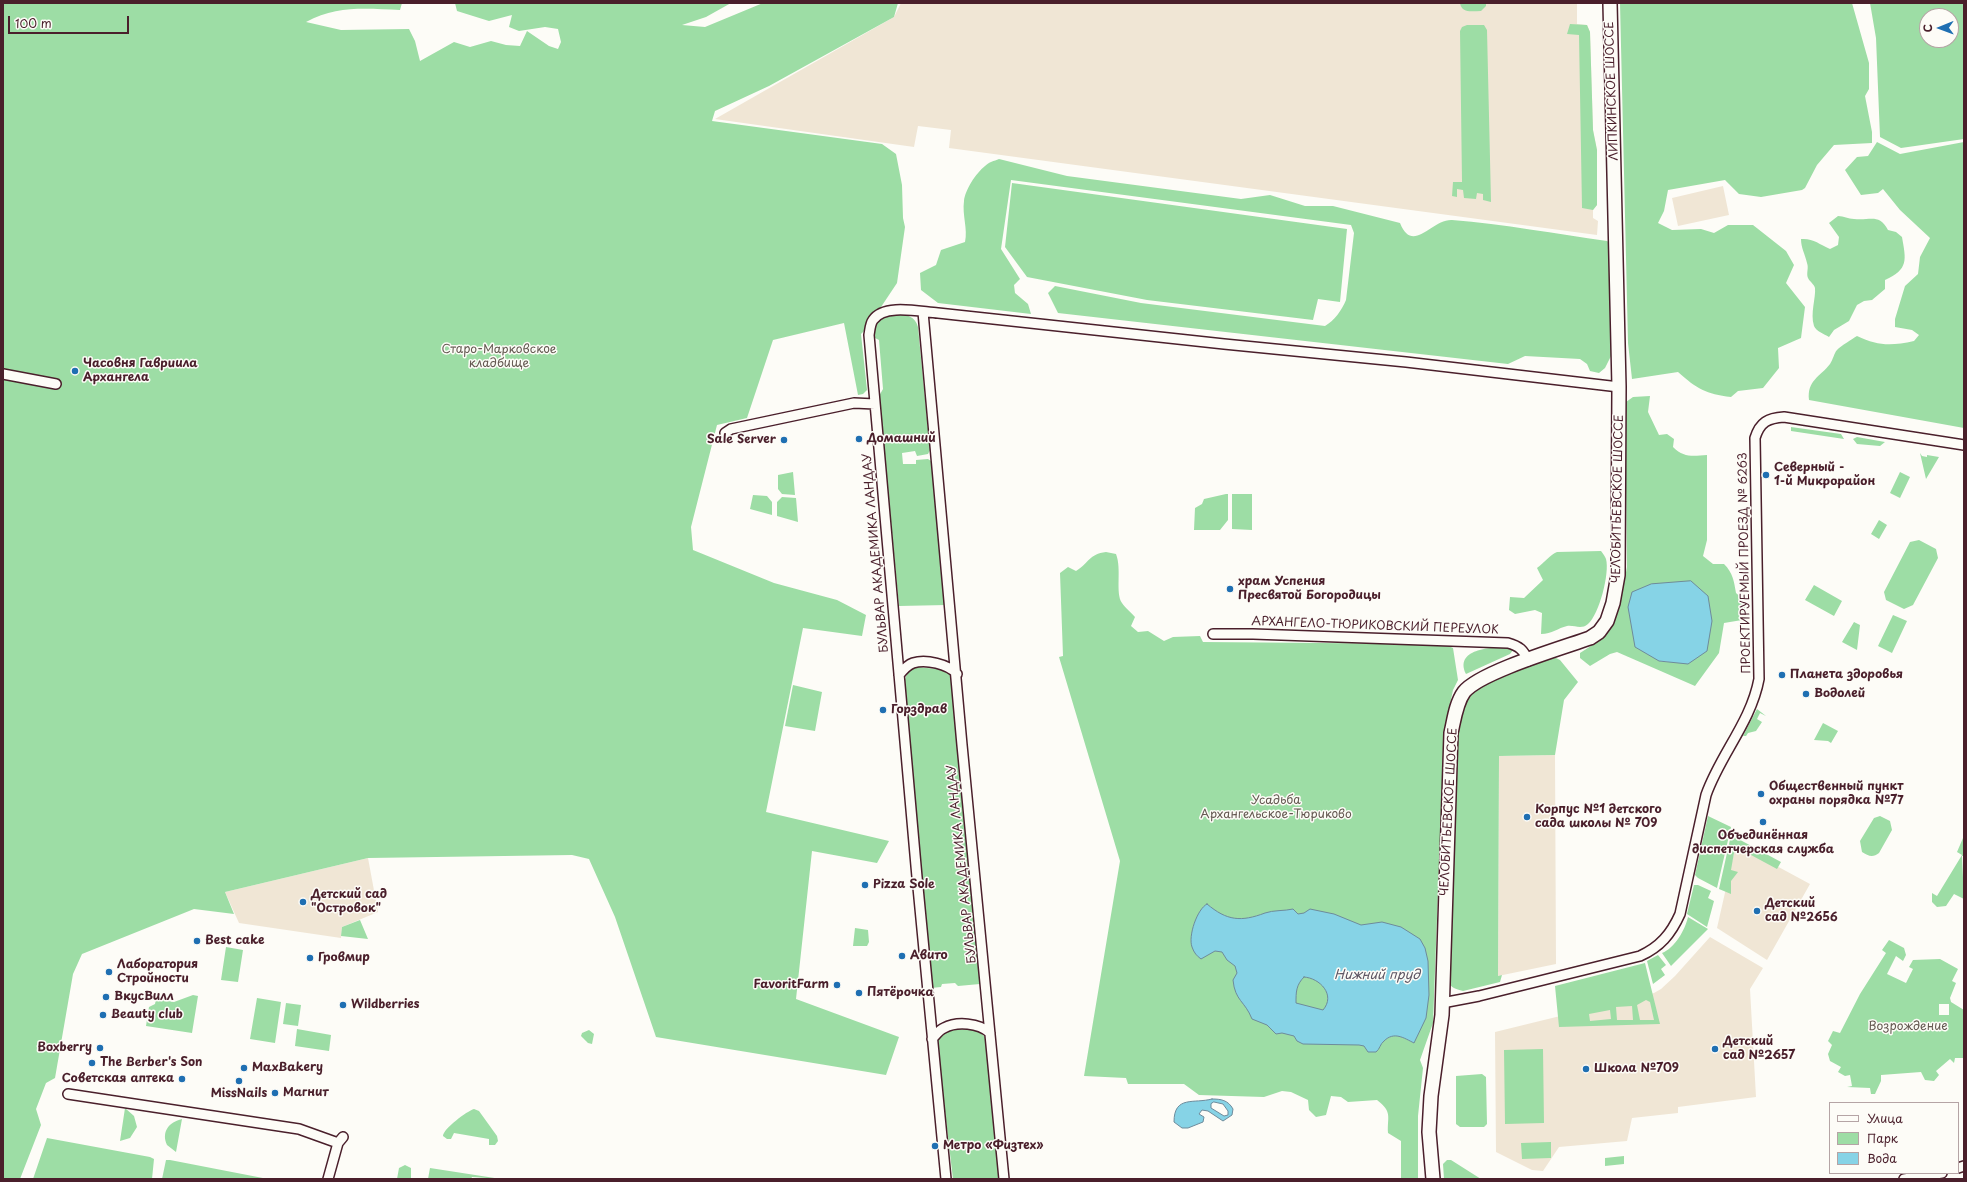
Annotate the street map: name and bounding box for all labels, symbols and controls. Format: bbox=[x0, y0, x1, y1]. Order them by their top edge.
scale bar bbox=[10, 8, 131, 34]
north arrow bbox=[1919, 8, 1959, 48]
text: 100 m bbox=[15, 14, 52, 32]
street label: ЛИПКИНСКОЕ ШОССЕ bbox=[1602, 21, 1622, 161]
text: С bbox=[1919, 24, 1936, 32]
park label: Старо-Марковское кладбище bbox=[441, 343, 557, 371]
place label: Часовня Гавриила Архангела bbox=[83, 357, 198, 385]
marker: Часовня Гавриила Архангела bbox=[70, 366, 80, 376]
street label: ЧЕЛОБИТЬЕВСКОЕ ШОССЕ bbox=[1609, 415, 1627, 583]
place label: Домашний bbox=[867, 432, 936, 446]
place label: Sale Server bbox=[707, 433, 776, 447]
marker: Домашний bbox=[854, 434, 864, 444]
marker: Sale Server bbox=[779, 435, 789, 445]
street label: ПРОЕКТИРУЕМЫЙ ПРОЕЗД № 6263 bbox=[1736, 452, 1754, 674]
street label: БУЛЬВАР АКАДЕМИКА ЛАНДАУ bbox=[860, 453, 892, 653]
place label: Северный - 1-й Микрорайон bbox=[1774, 461, 1875, 489]
marker: Северный - 1-й Микрорайон bbox=[1761, 470, 1771, 480]
place label: храм Успения Пресвятой Богородицы bbox=[1238, 575, 1381, 603]
marker: храм Успения Пресвятой Богородицы bbox=[1225, 584, 1235, 594]
street label: АРХАНГЕЛО-ТЮРИКОВСКИЙ ПЕРЕУЛОК bbox=[1251, 614, 1499, 638]
place label: Планета здоровья bbox=[1790, 668, 1903, 682]
marker: Планета здоровья bbox=[1777, 670, 1787, 680]
place label: Водолей bbox=[1814, 687, 1865, 701]
marker: Водолей bbox=[1801, 689, 1811, 699]
place label: Горздрав bbox=[891, 703, 947, 717]
marker: Горздрав bbox=[878, 705, 888, 715]
street label: ЧЕЛОБИТЬЕВСКОЕ ШОССЕ bbox=[1437, 727, 1461, 897]
street label: БУЛЬВАР АКАДЕМИКА ЛАНДАУ bbox=[944, 764, 980, 964]
place label: Общественный пункт охраны порядка №77 bbox=[1769, 780, 1904, 808]
marker: Общественный пункт охраны порядка №77 bbox=[1756, 789, 1766, 799]
park label: Усадьба Архангельское-Тюриково bbox=[1200, 794, 1352, 822]
place label: Корпус №1 детского сада школы № 709 bbox=[1535, 803, 1662, 831]
marker: Корпус №1 детского сада школы № 709 bbox=[1522, 812, 1532, 822]
marker: Объединённая диспетчерская служба bbox=[1758, 817, 1768, 827]
place label: Объединённая диспетчерская служба bbox=[1692, 829, 1834, 857]
place label: Pizza Sole bbox=[873, 878, 935, 892]
marker: Pizza Sole bbox=[860, 880, 870, 890]
place label: Детский сад "Островок" bbox=[311, 888, 387, 916]
marker: Детский сад "Островок" bbox=[298, 897, 308, 907]
place label: Детский сад №2656 bbox=[1765, 897, 1838, 925]
marker: Детский сад №2656 bbox=[1752, 906, 1762, 916]
place label: Best cake bbox=[205, 934, 265, 948]
marker: Best cake bbox=[192, 936, 202, 946]
place label: Авито bbox=[910, 949, 948, 963]
place label: Гровмир bbox=[318, 951, 370, 965]
marker: Авито bbox=[897, 951, 907, 961]
marker: Гровмир bbox=[305, 953, 315, 963]
place label: Лаборатория Стройности bbox=[117, 958, 198, 986]
marker: Лаборатория Стройности bbox=[104, 967, 114, 977]
water label: Нижний пруд bbox=[1334, 967, 1420, 983]
place label: FavoritFarm bbox=[753, 978, 829, 992]
marker: FavoritFarm bbox=[832, 980, 842, 990]
place label: Пятёрочка bbox=[867, 986, 934, 1000]
marker: Пятёрочка bbox=[854, 988, 864, 998]
place label: ВкусВилл bbox=[114, 990, 174, 1004]
marker: ВкусВилл bbox=[101, 992, 111, 1002]
place label: Wildberries bbox=[351, 998, 420, 1012]
marker: Wildberries bbox=[338, 1000, 348, 1010]
place label: Beauty club bbox=[111, 1008, 183, 1022]
marker: Beauty club bbox=[98, 1010, 108, 1020]
park label: Возрождение bbox=[1868, 1020, 1948, 1034]
place label: Детский сад №2657 bbox=[1723, 1035, 1795, 1063]
place label: Boxberry bbox=[37, 1041, 92, 1055]
marker: Boxberry bbox=[95, 1043, 105, 1053]
marker: Детский сад №2657 bbox=[1710, 1044, 1720, 1054]
place label: The Berber's Son bbox=[100, 1056, 202, 1070]
marker: The Berber's Son bbox=[87, 1058, 97, 1068]
place label: MaxBakery bbox=[252, 1061, 323, 1075]
place label: Школа №709 bbox=[1594, 1062, 1679, 1076]
marker: MaxBakery bbox=[239, 1063, 249, 1073]
marker: Школа №709 bbox=[1581, 1064, 1591, 1074]
place label: Советская аптека bbox=[62, 1072, 174, 1086]
marker: Советская аптека bbox=[177, 1074, 187, 1084]
marker: MissNails bbox=[234, 1076, 244, 1086]
place label: Магнит bbox=[283, 1086, 329, 1100]
place label: MissNails bbox=[211, 1087, 267, 1101]
marker: Магнит bbox=[270, 1088, 280, 1098]
legend bbox=[1829, 1102, 1959, 1174]
text: Улица bbox=[1867, 1109, 1903, 1127]
text: Парк bbox=[1867, 1129, 1898, 1147]
place label: Метро «Физтех» bbox=[943, 1139, 1043, 1153]
marker: Метро «Физтех» bbox=[930, 1141, 940, 1151]
text: Вода bbox=[1867, 1149, 1897, 1167]

